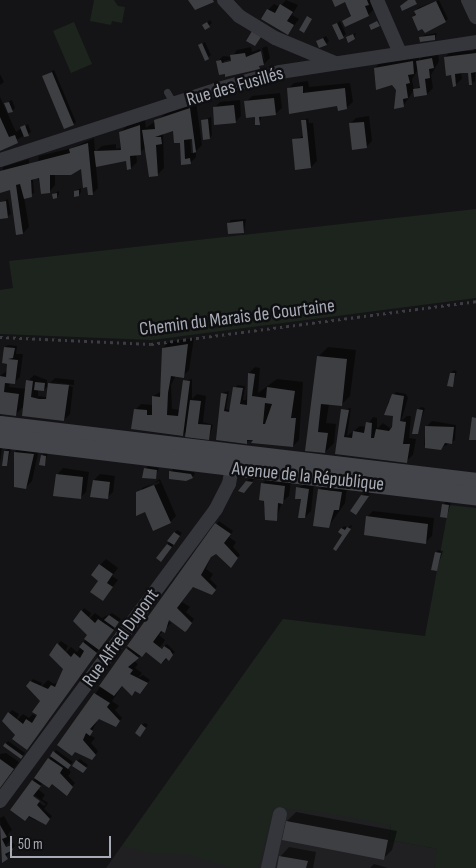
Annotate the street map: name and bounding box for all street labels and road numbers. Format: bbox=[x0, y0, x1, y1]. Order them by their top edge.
street label: Rue des Fusillés bbox=[184, 62, 286, 112]
street label: Chemin du Marais de Courtaine bbox=[138, 295, 336, 341]
street label: Avenue de la République bbox=[231, 458, 385, 496]
street label: Rue Alfred Dupont bbox=[78, 585, 164, 691]

